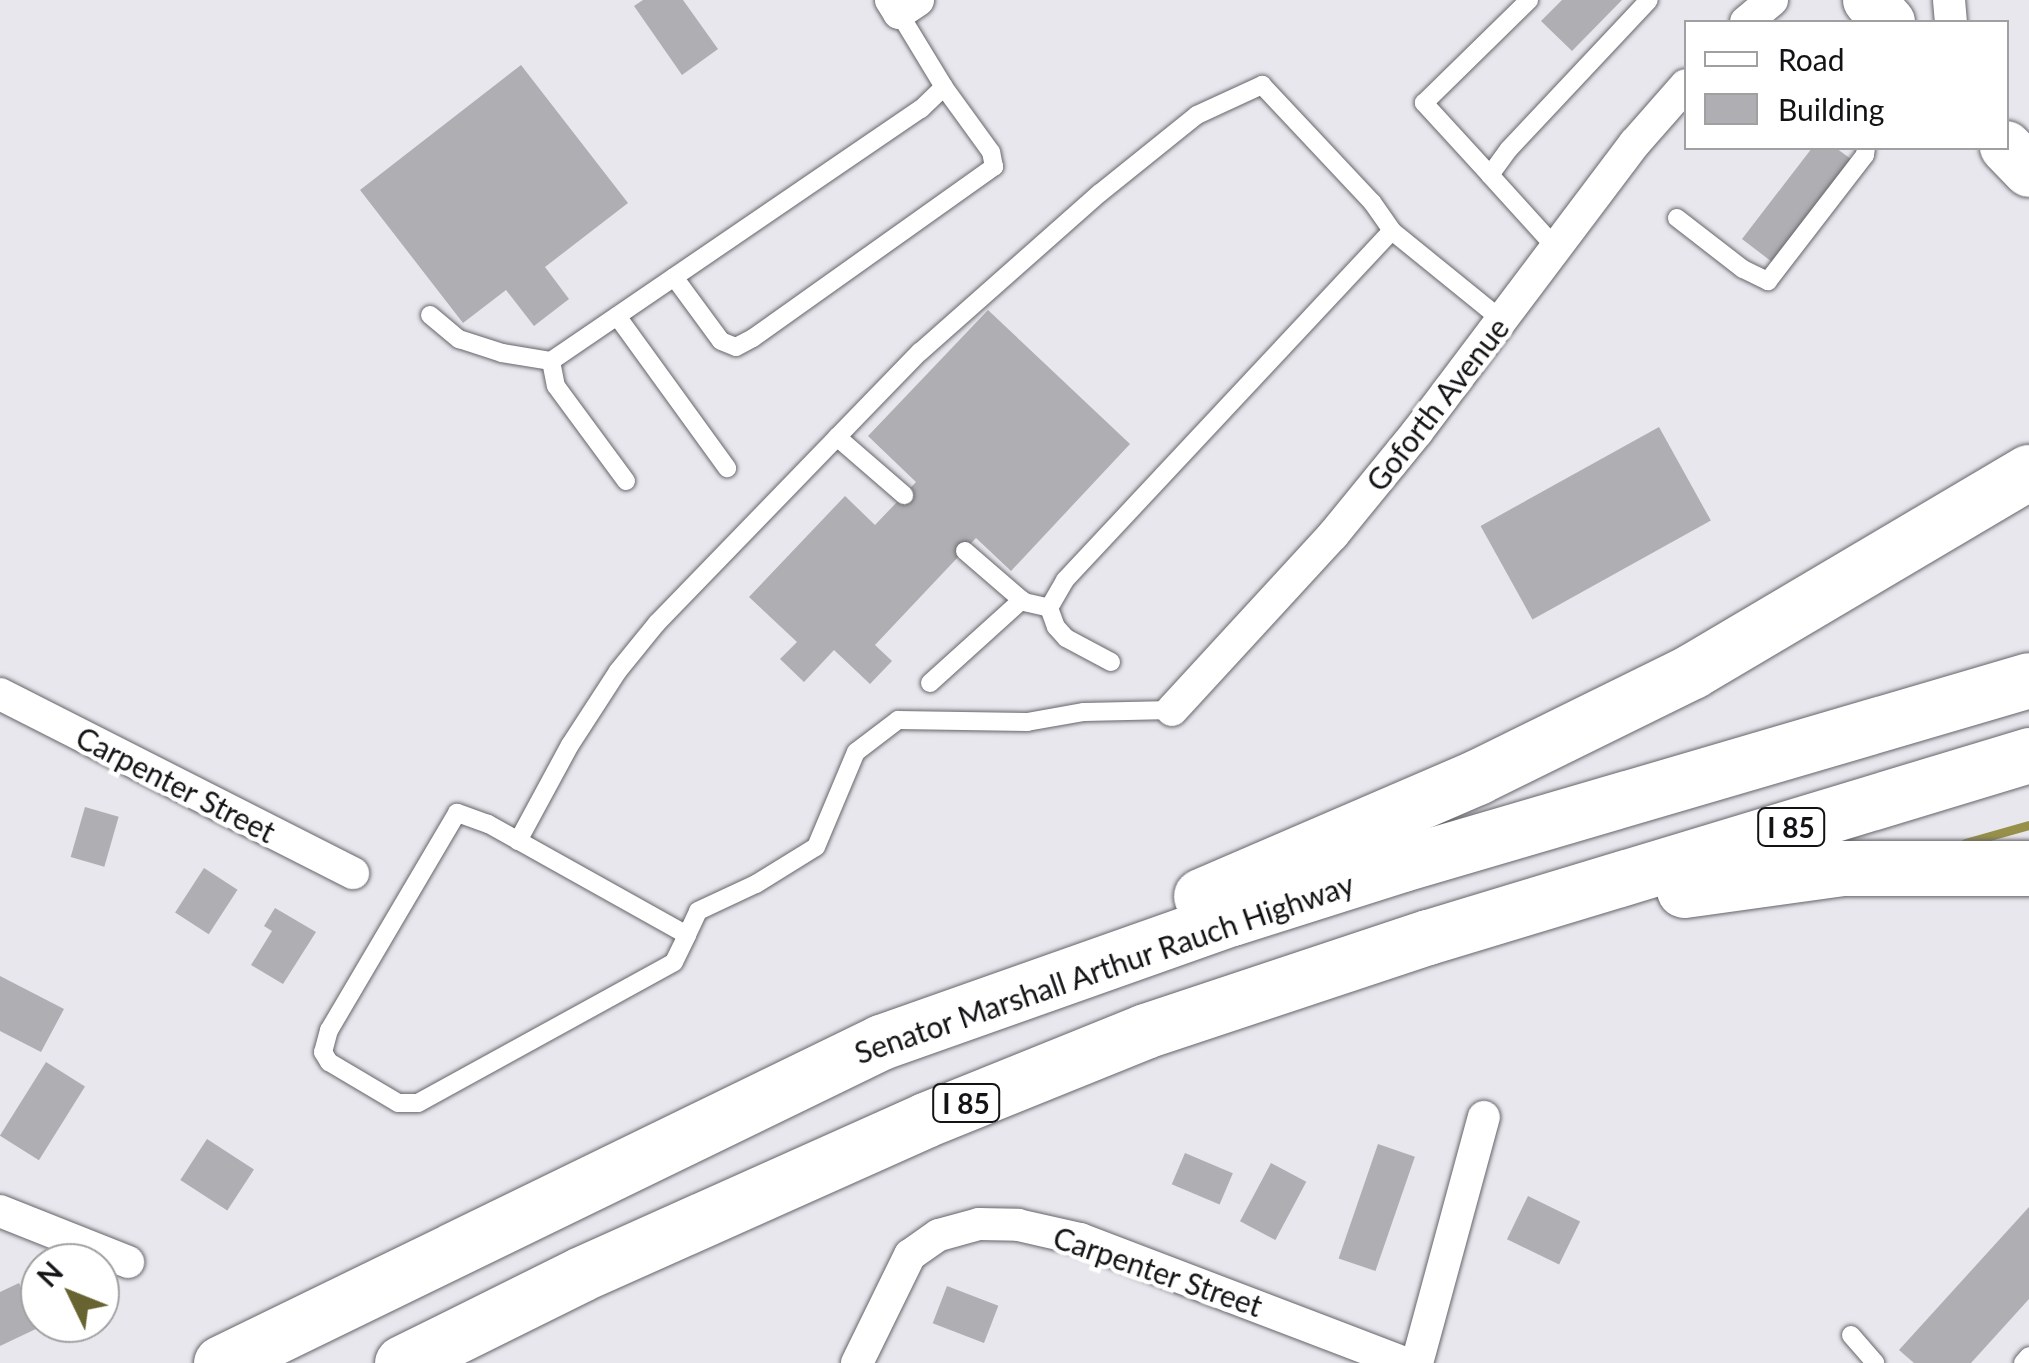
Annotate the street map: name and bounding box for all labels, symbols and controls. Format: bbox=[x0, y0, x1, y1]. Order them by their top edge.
legend bbox=[1684, 20, 2009, 150]
text: Road bbox=[1778, 41, 1845, 77]
text: Building bbox=[1778, 91, 1884, 127]
street label: Goforth Avenue bbox=[1358, 310, 1516, 498]
street label: Carpenter Street bbox=[70, 718, 282, 850]
road number: I 85 bbox=[1756, 804, 1826, 850]
street label: Senator Marshall Arthur Rauch Highway bbox=[849, 865, 1359, 1071]
road number: I 85 bbox=[931, 1080, 1001, 1126]
street label: Carpenter Street bbox=[1049, 1218, 1267, 1324]
north arrow bbox=[20, 1243, 120, 1343]
text: N bbox=[30, 1254, 69, 1293]

